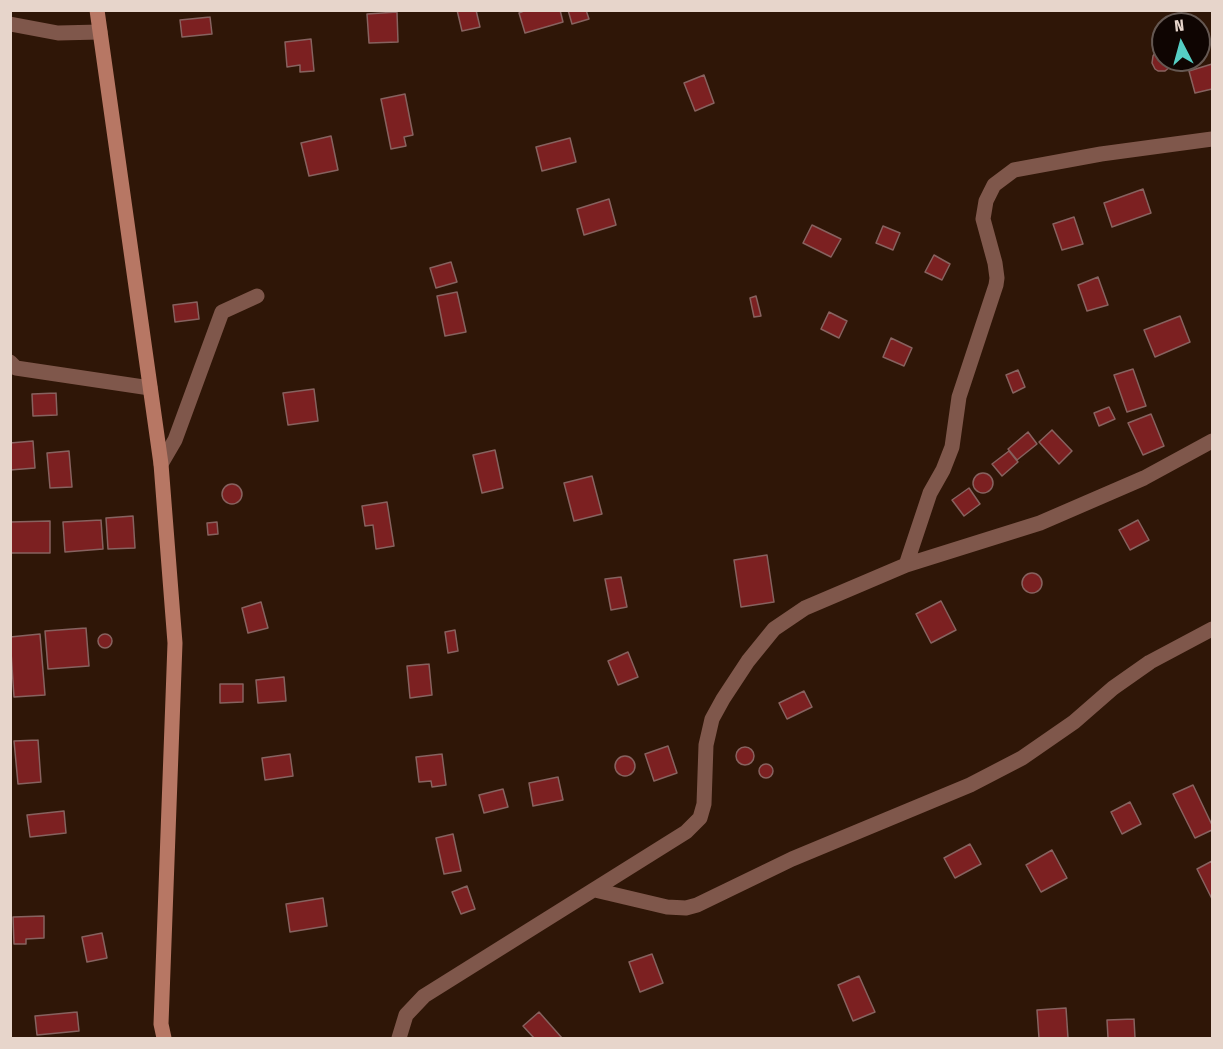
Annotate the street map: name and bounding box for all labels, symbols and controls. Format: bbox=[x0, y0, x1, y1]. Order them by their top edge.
north arrow bbox=[1151, 12, 1211, 72]
text: N bbox=[1174, 16, 1185, 36]

